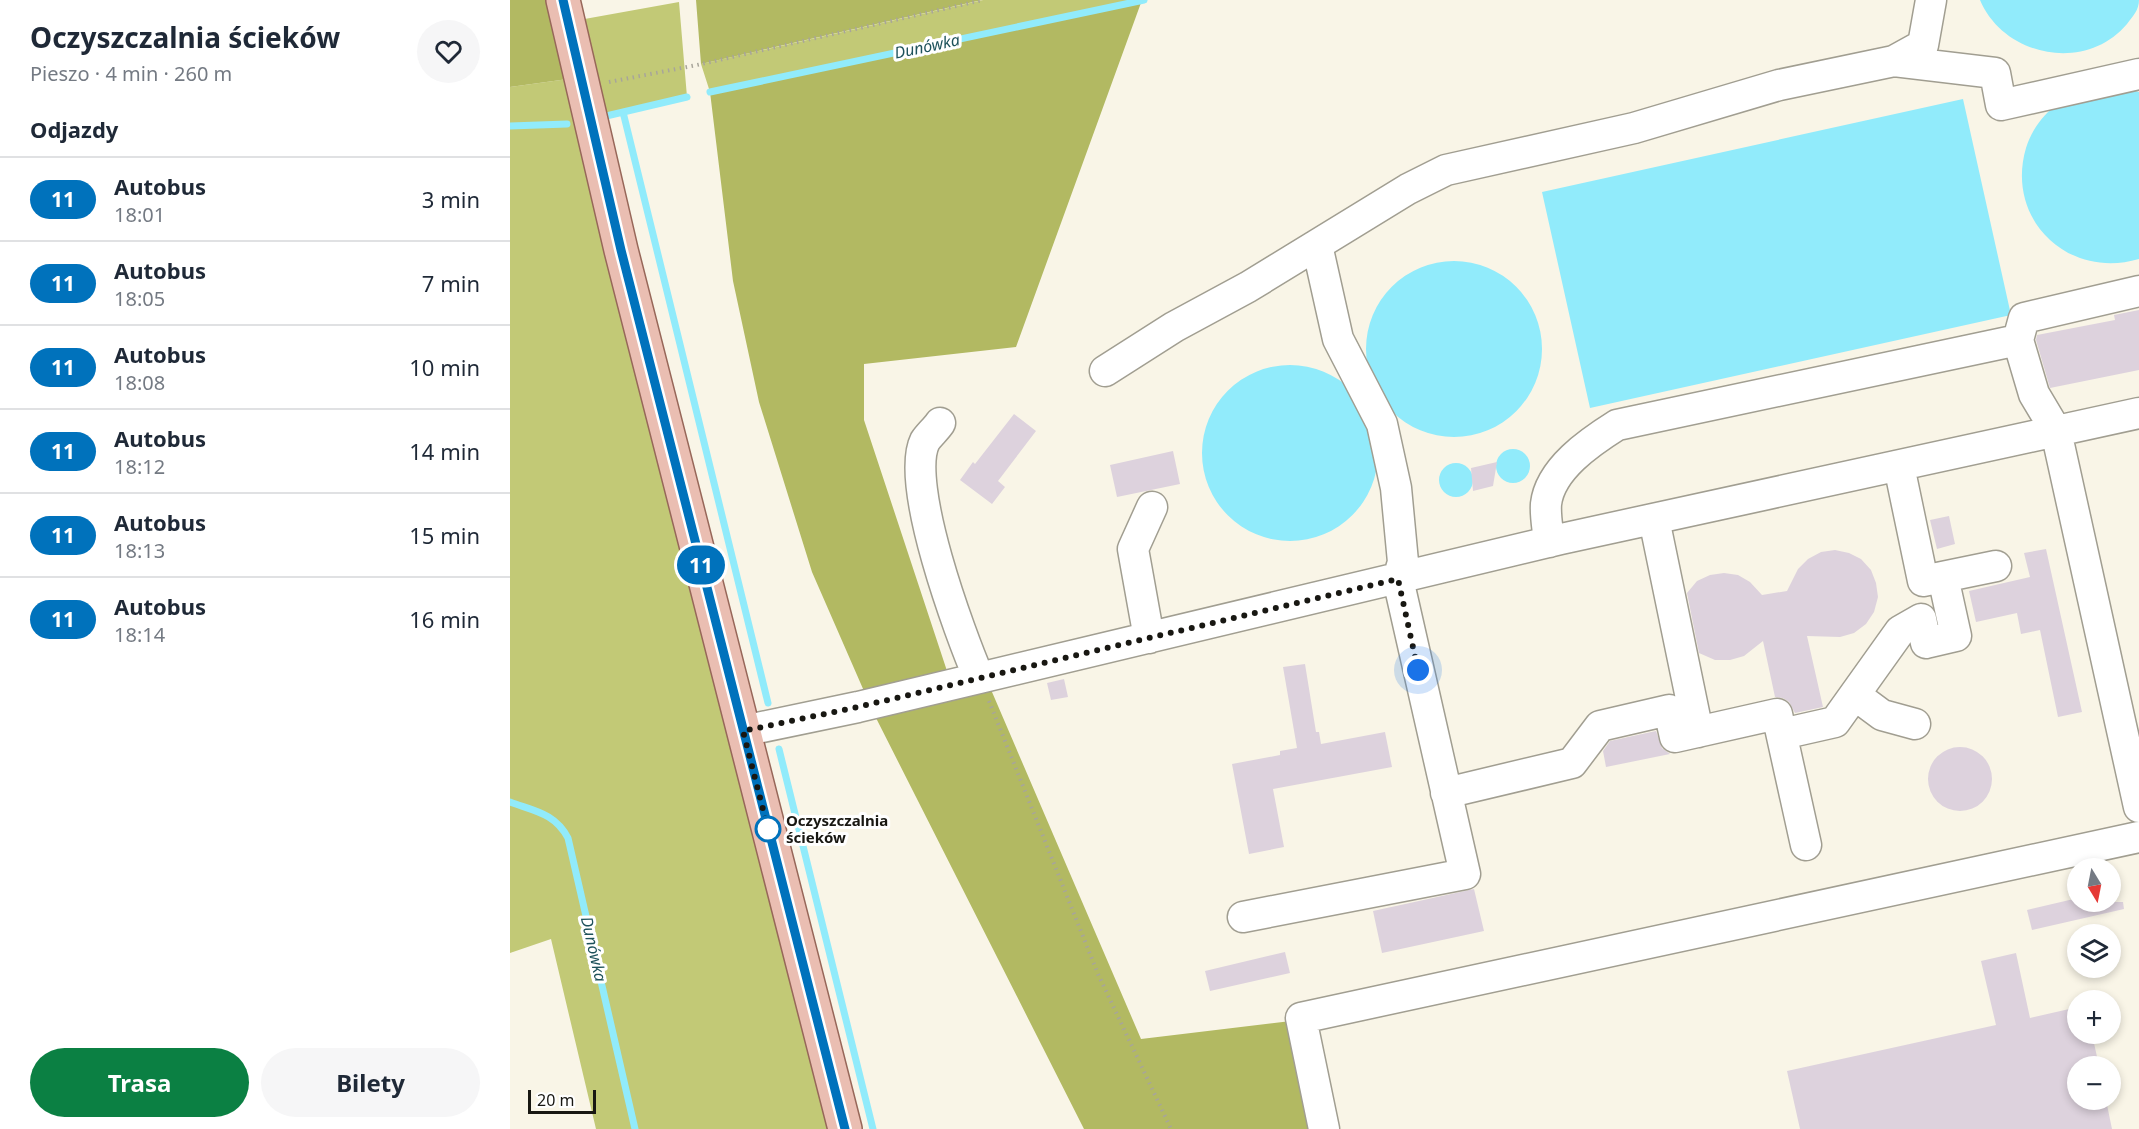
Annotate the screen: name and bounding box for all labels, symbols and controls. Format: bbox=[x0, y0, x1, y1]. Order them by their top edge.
text: Oczyszczalnia ścieków bbox=[30, 18, 340, 56]
button: heart bbox=[417, 20, 480, 83]
water label: Dunówka bbox=[892, 28, 962, 64]
text: Pieszo · 4 min · 260 m bbox=[30, 60, 232, 87]
text: Odjazdy bbox=[30, 114, 118, 144]
text: Autobus bbox=[114, 171, 206, 201]
text: 3 min bbox=[422, 184, 480, 214]
text: 11 bbox=[51, 185, 75, 213]
text: 18:01 bbox=[114, 201, 165, 228]
text: Autobus bbox=[114, 255, 206, 285]
text: 7 min bbox=[422, 268, 480, 298]
text: 11 bbox=[51, 269, 75, 297]
text: 18:05 bbox=[114, 285, 165, 312]
text: Autobus bbox=[114, 339, 206, 369]
text: 10 min bbox=[409, 352, 480, 382]
text: 11 bbox=[51, 353, 75, 381]
text: 18:08 bbox=[114, 369, 165, 396]
text: Autobus bbox=[114, 423, 206, 453]
text: 14 min bbox=[409, 436, 480, 466]
text: 11 bbox=[51, 437, 75, 465]
text: 18:12 bbox=[114, 453, 165, 480]
text: Autobus bbox=[114, 507, 206, 537]
text: 15 min bbox=[409, 520, 480, 550]
text: 11 bbox=[51, 521, 75, 549]
text: 18:13 bbox=[114, 537, 165, 564]
line badge: 11 bbox=[674, 546, 728, 584]
text: 11 bbox=[689, 551, 713, 579]
text: Autobus bbox=[114, 591, 206, 621]
text: 16 min bbox=[409, 604, 480, 634]
text: 11 bbox=[51, 605, 75, 633]
text: 18:14 bbox=[114, 621, 165, 648]
your location bbox=[1403, 655, 1433, 685]
place label: Oczyszczalnia ścieków bbox=[786, 810, 888, 847]
marker: Oczyszczalnia ścieków bbox=[755, 816, 781, 842]
north arrow bbox=[2067, 858, 2121, 912]
map controls bbox=[2067, 858, 2121, 1110]
water label: Dunówka bbox=[576, 914, 612, 984]
button: layers bbox=[2067, 924, 2121, 978]
button: + bbox=[2067, 990, 2121, 1044]
button: Trasa bbox=[30, 1048, 249, 1117]
button: Bilety bbox=[261, 1048, 480, 1117]
button: − bbox=[2067, 1056, 2121, 1110]
scale bar bbox=[528, 1087, 596, 1114]
text: 20 m bbox=[537, 1089, 574, 1111]

